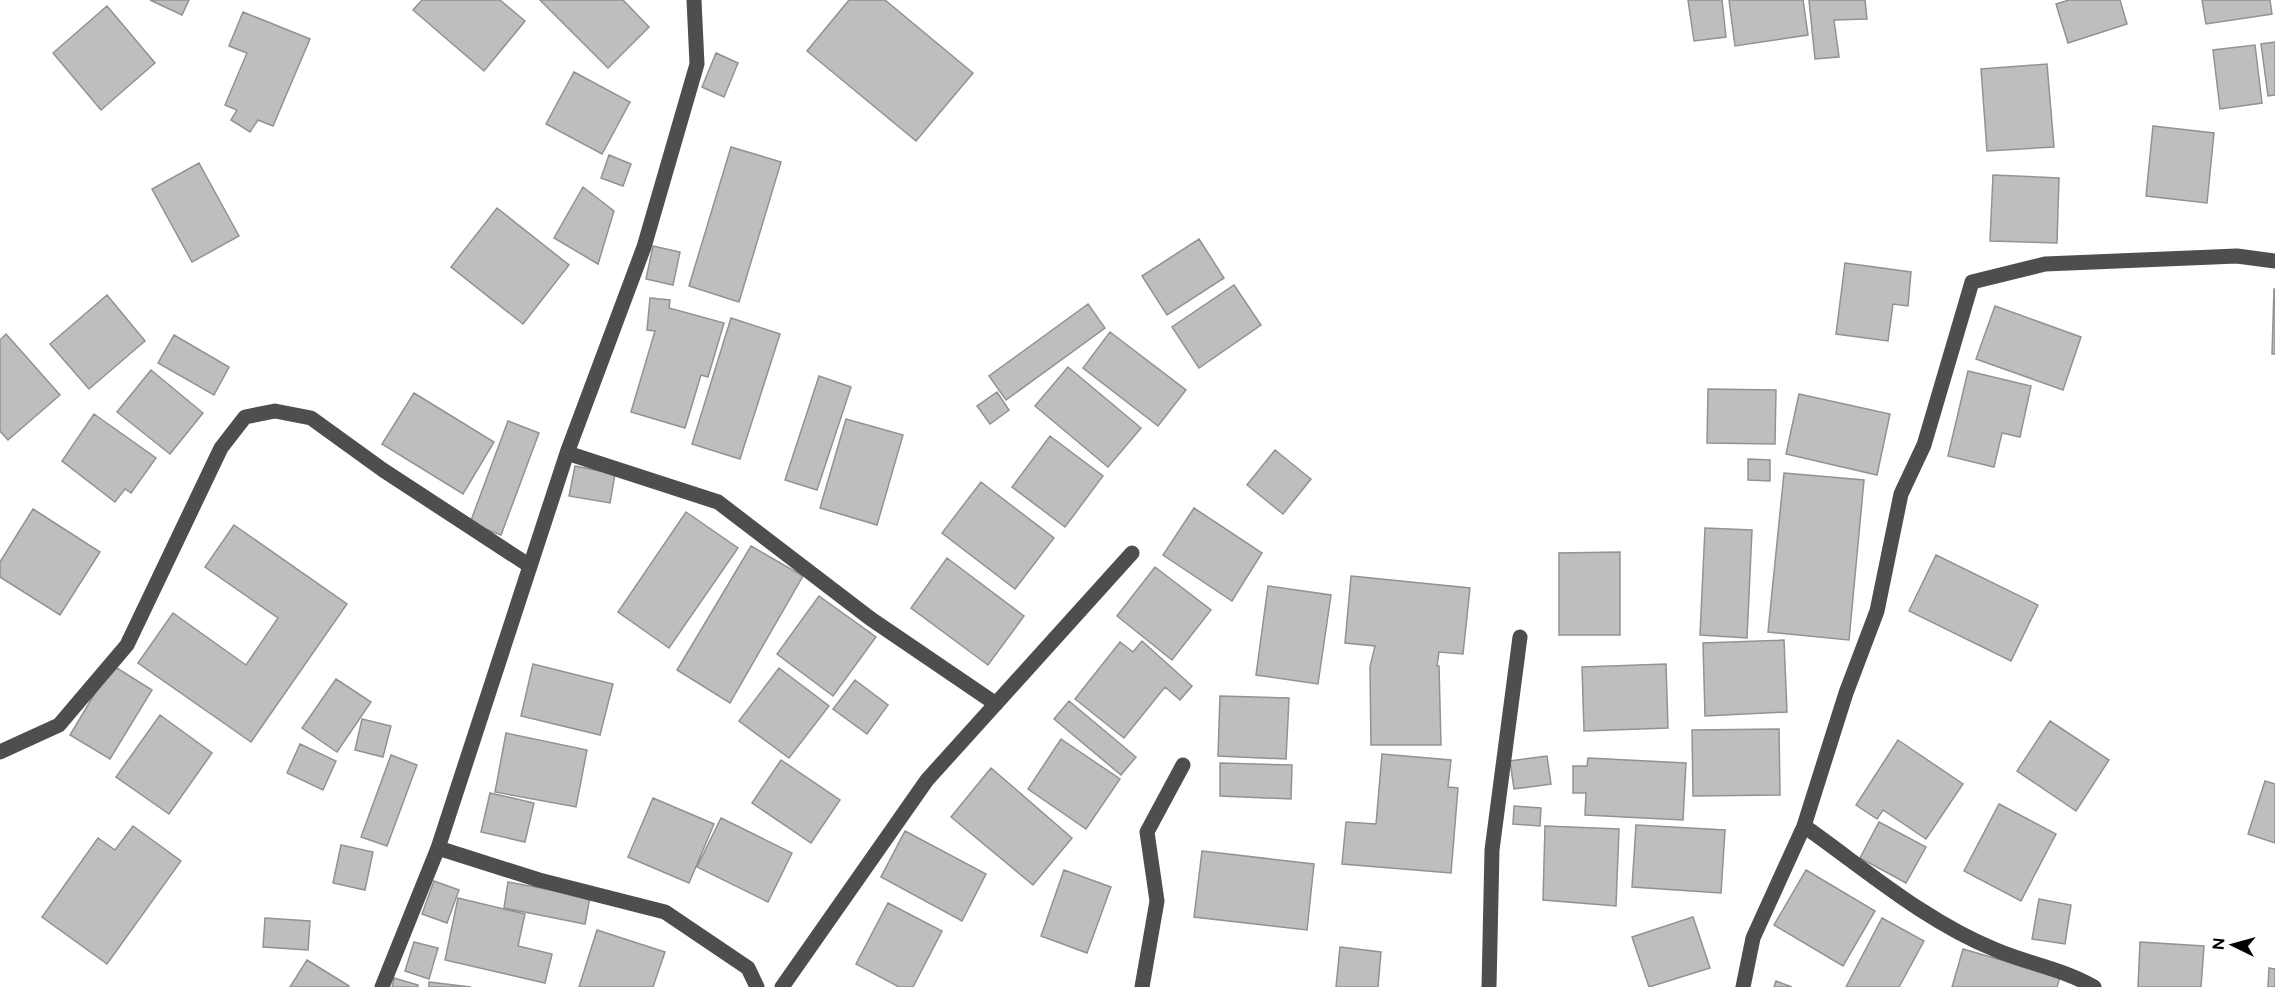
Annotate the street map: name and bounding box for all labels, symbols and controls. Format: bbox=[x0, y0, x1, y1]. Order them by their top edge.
north arrow bbox=[2203, 915, 2263, 975]
text: N bbox=[2209, 937, 2229, 951]

